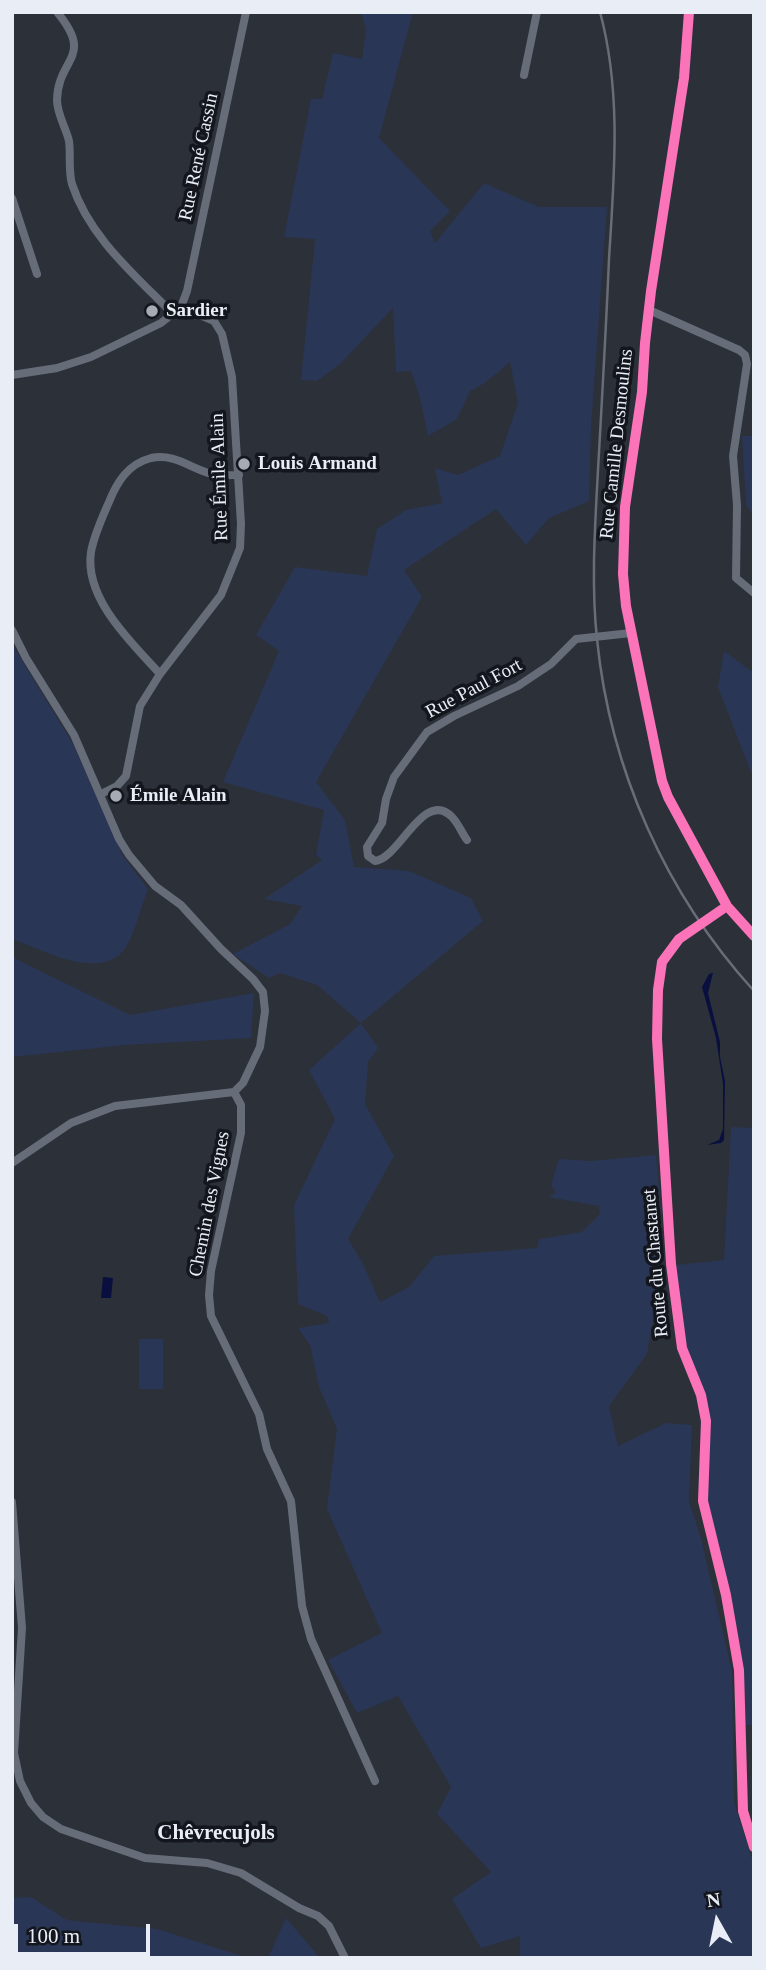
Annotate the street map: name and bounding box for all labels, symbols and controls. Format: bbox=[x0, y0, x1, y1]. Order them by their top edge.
street label: Rue René Cassin bbox=[174, 91, 224, 223]
place label: Sardier bbox=[166, 300, 227, 322]
marker: Sardier bbox=[144, 303, 160, 319]
street label: Rue Camille Desmoulins bbox=[596, 348, 638, 540]
street label: Rue Émile Alain bbox=[206, 413, 234, 541]
place label: Louis Armand bbox=[258, 453, 377, 475]
marker: Louis Armand bbox=[236, 456, 252, 472]
street label: Rue Paul Fort bbox=[422, 654, 526, 724]
place label: Émile Alain bbox=[130, 785, 227, 807]
marker: Émile Alain bbox=[108, 788, 124, 804]
street label: Chemin des Vignes bbox=[185, 1129, 235, 1279]
street label: Route du Chastanet bbox=[638, 1188, 674, 1338]
district label: Chêvrecujols bbox=[157, 1821, 275, 1847]
north arrow bbox=[682, 1886, 752, 1956]
text: N bbox=[705, 1888, 722, 1911]
scale bar bbox=[18, 1910, 154, 1954]
text: 100 m bbox=[27, 1924, 80, 1948]

